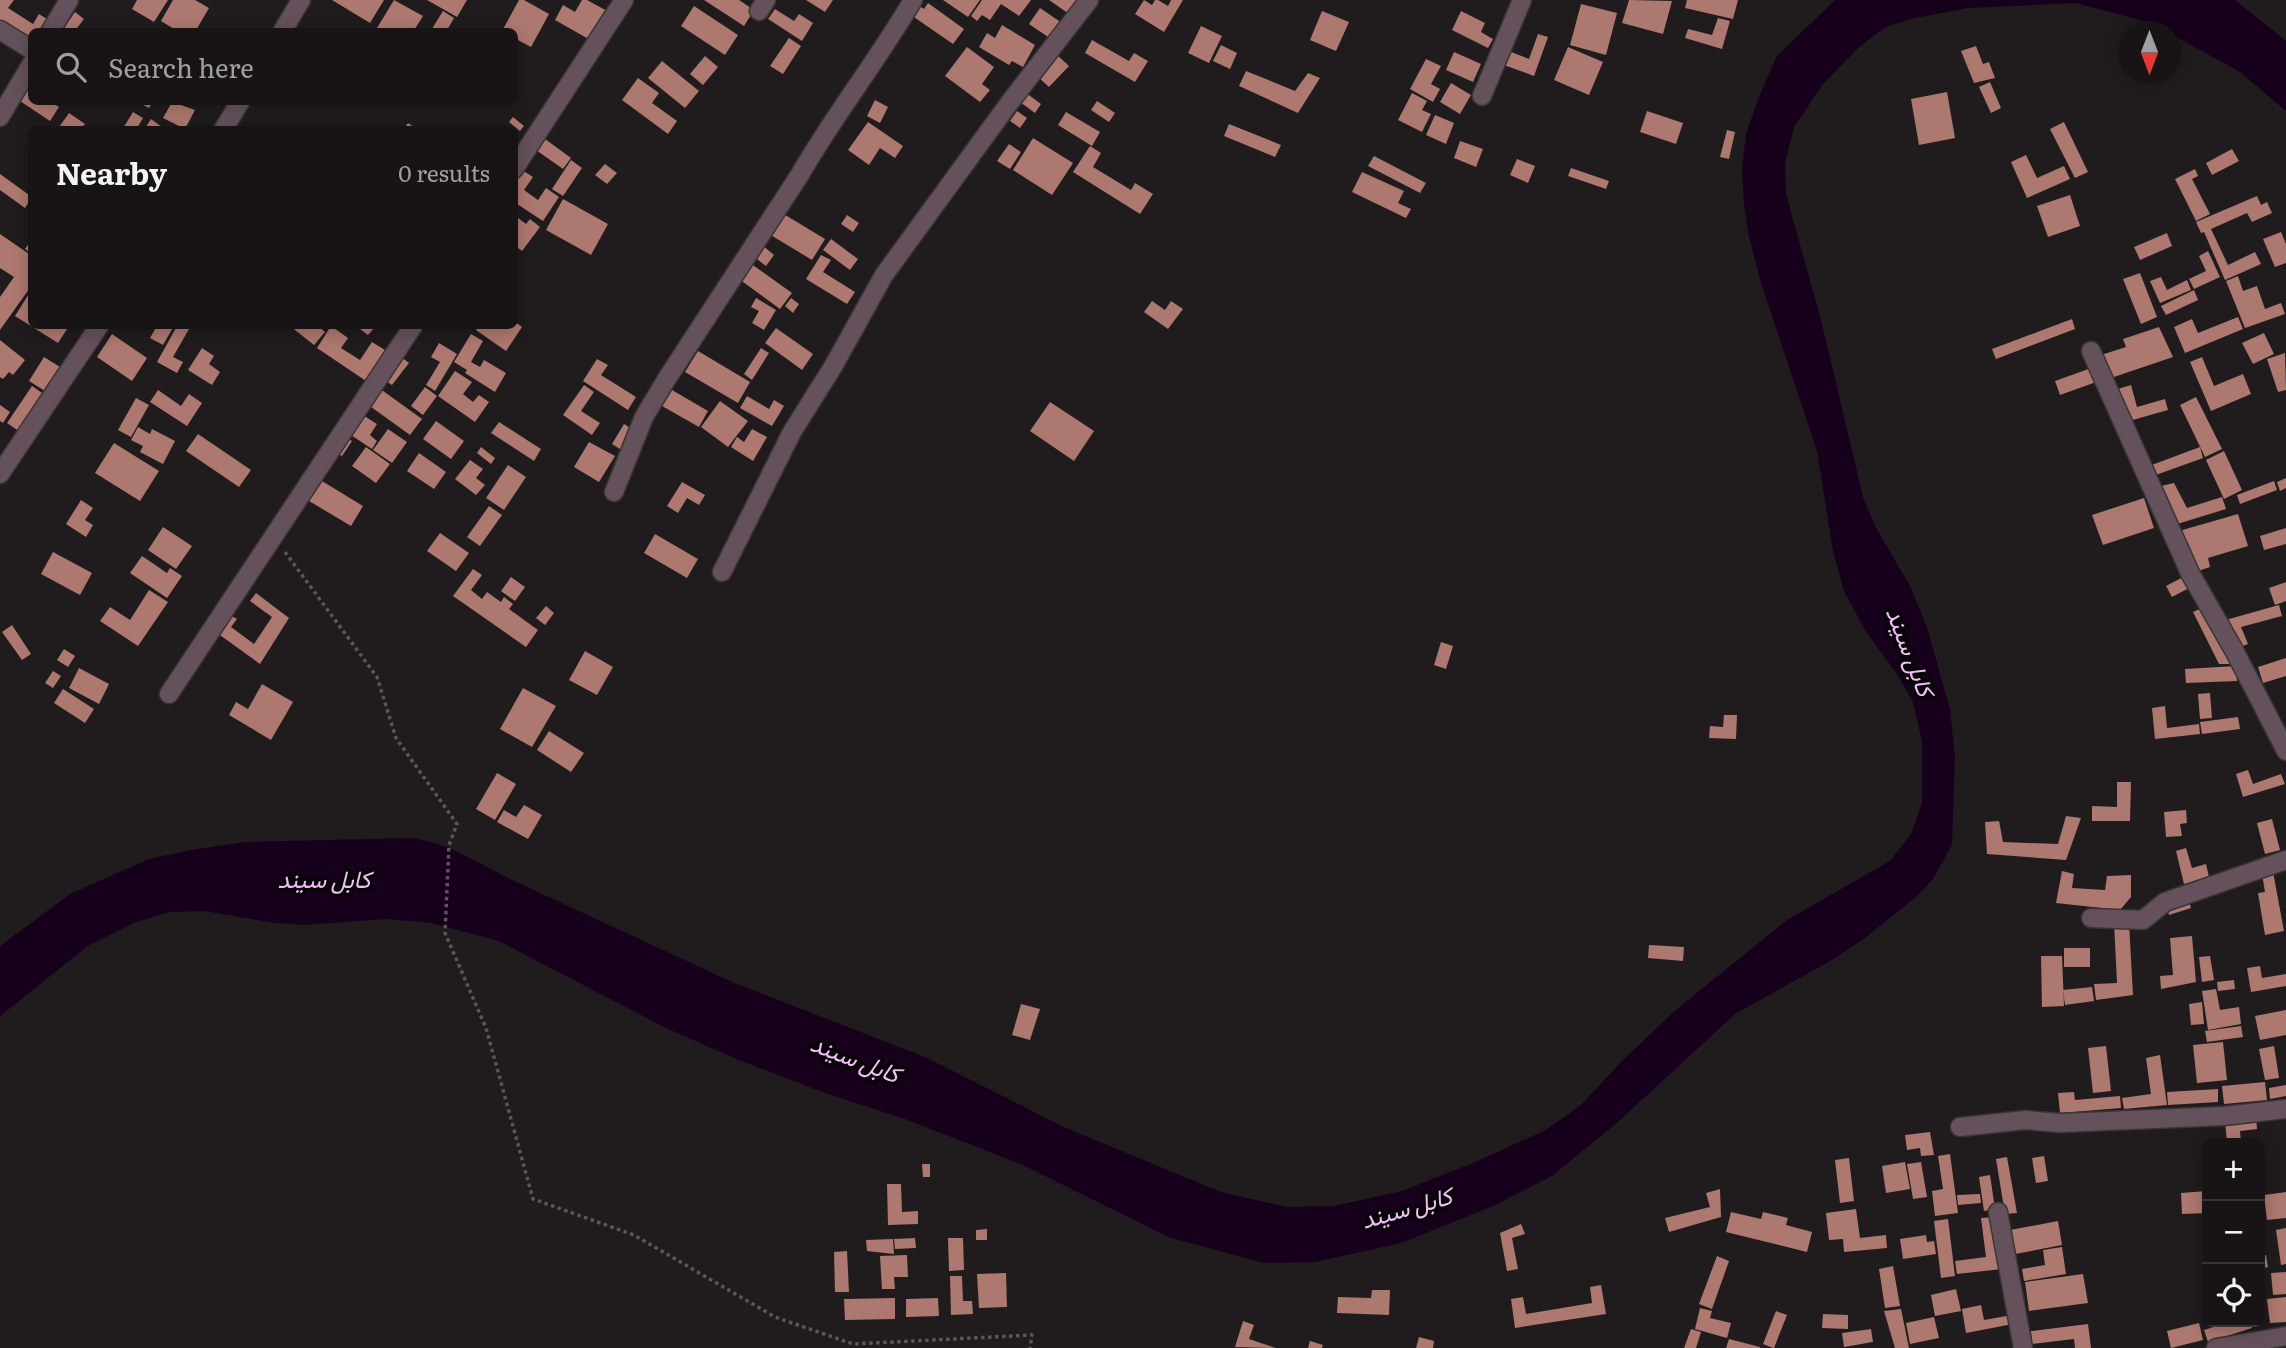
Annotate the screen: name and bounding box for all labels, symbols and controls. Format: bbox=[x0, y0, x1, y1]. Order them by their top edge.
north arrow bbox=[2118, 21, 2181, 84]
search box bbox=[28, 28, 518, 105]
text: Search here bbox=[108, 47, 254, 86]
icon: search bbox=[52, 48, 90, 86]
text: Nearby bbox=[56, 150, 167, 194]
text: 0 results bbox=[398, 155, 490, 189]
water label: کابل سيند bbox=[1879, 601, 1947, 705]
water label: کابل سيند bbox=[277, 860, 375, 895]
water label: کابل سيند bbox=[806, 1024, 910, 1092]
map controls bbox=[2202, 1138, 2265, 1327]
button: + bbox=[2202, 1138, 2265, 1201]
water label: کابل سيند bbox=[1356, 1175, 1460, 1236]
button: − bbox=[2202, 1201, 2265, 1264]
button: locate bbox=[2202, 1264, 2265, 1327]

